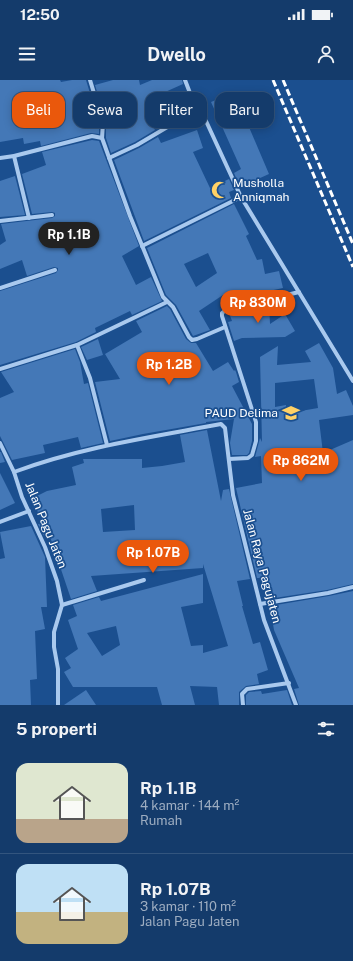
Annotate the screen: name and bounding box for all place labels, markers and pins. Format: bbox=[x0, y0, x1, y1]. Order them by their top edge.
place label: Musholla Anniqmah bbox=[233, 176, 290, 204]
mosque icon: Musholla Anniqmah bbox=[210, 180, 230, 200]
pin: Rp 1.1B bbox=[32, 222, 106, 256]
pin: Rp 830M bbox=[221, 290, 295, 324]
pin: Rp 1.2B bbox=[132, 352, 206, 386]
school or university icon: PAUD Delima bbox=[281, 403, 301, 423]
place label: PAUD Delima bbox=[205, 406, 278, 420]
pin: Rp 862M bbox=[264, 448, 338, 482]
pin: Rp 1.07B bbox=[112, 540, 194, 574]

